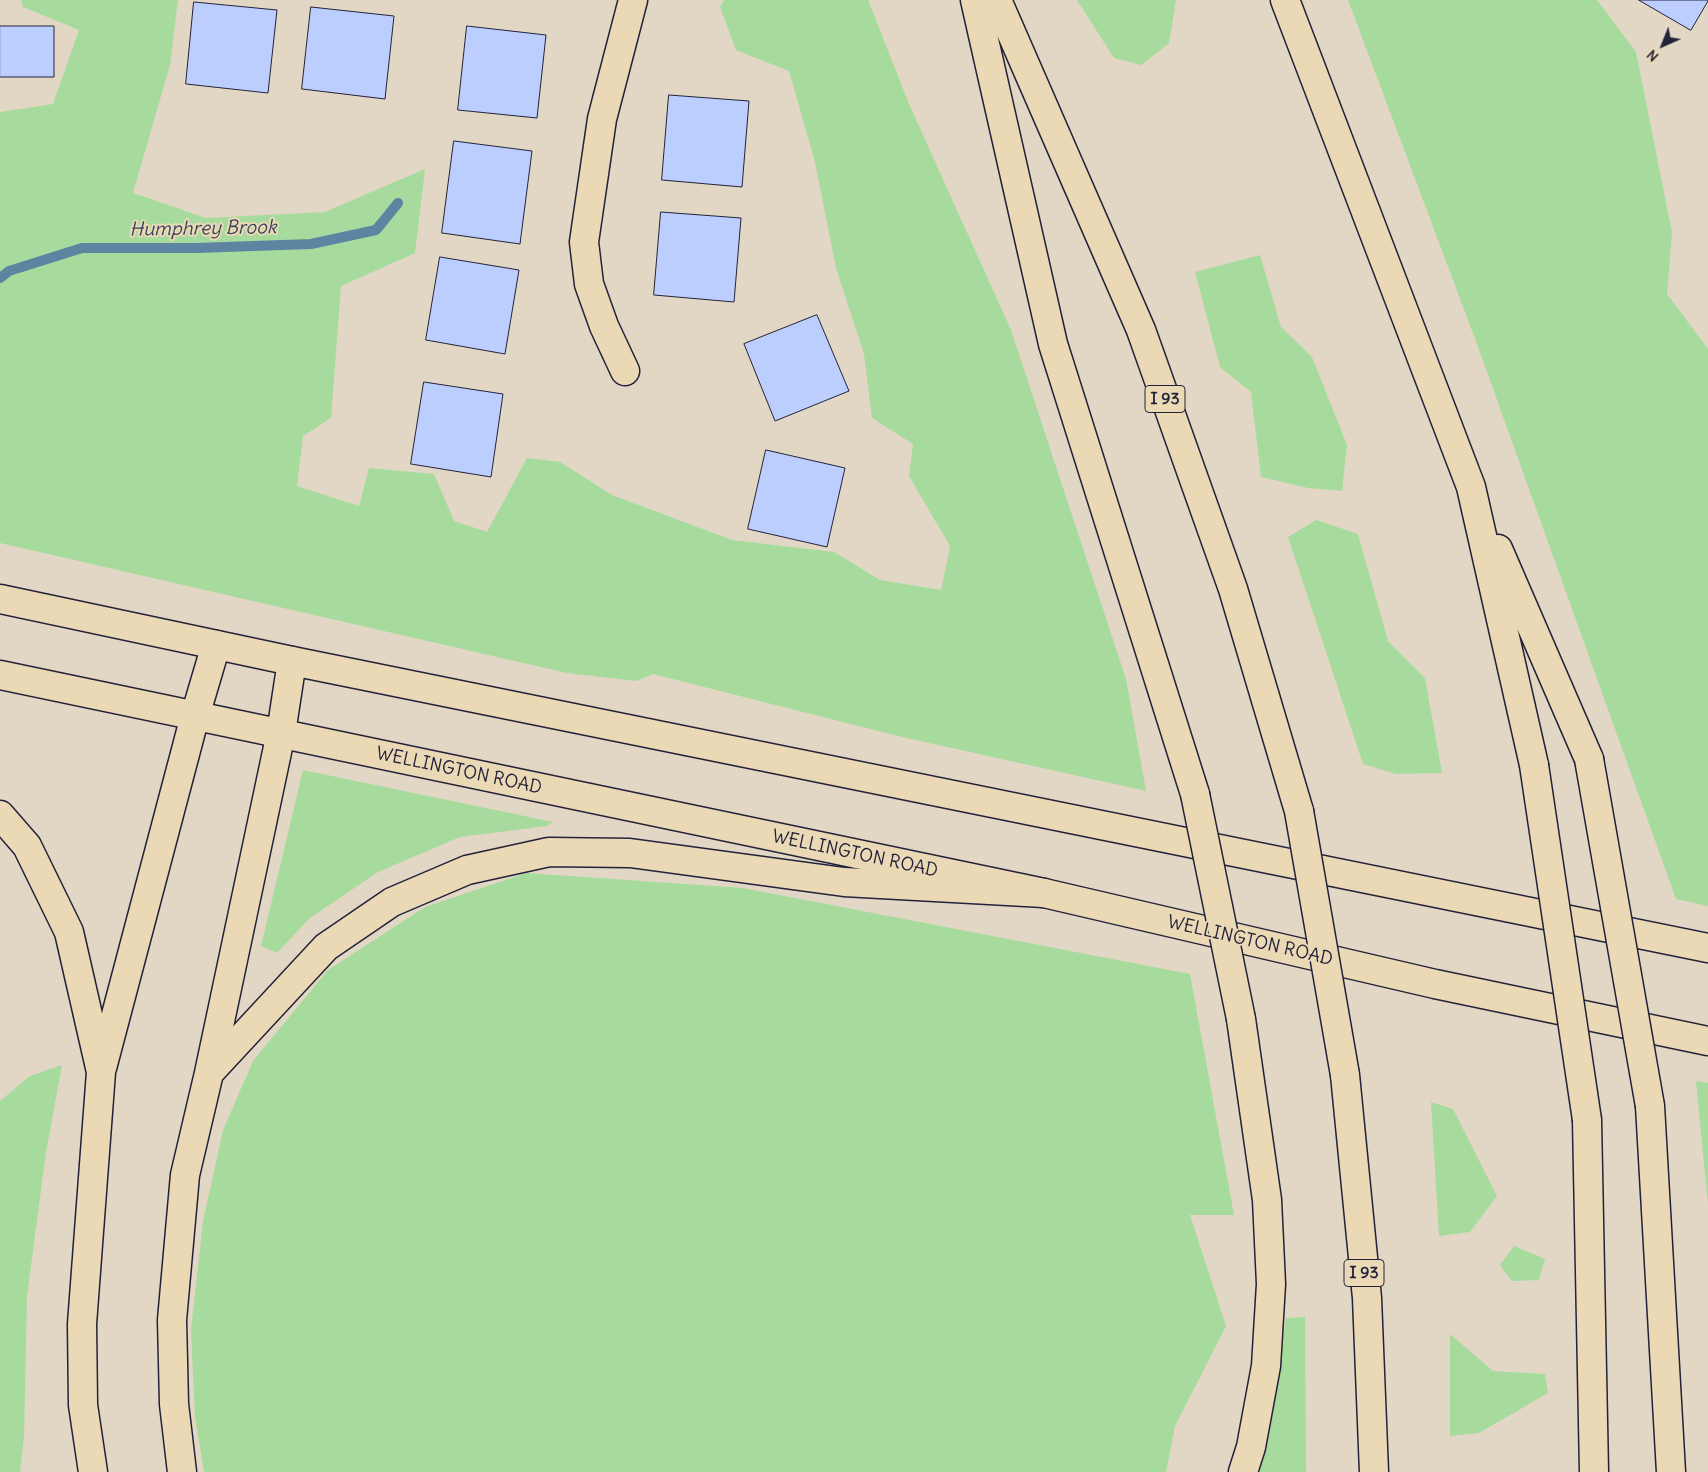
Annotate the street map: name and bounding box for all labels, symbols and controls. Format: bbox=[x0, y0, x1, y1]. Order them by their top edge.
north arrow bbox=[1638, 20, 1688, 70]
text: N bbox=[1643, 46, 1662, 66]
water label: Humphrey Brook bbox=[129, 216, 277, 242]
road number: I 93 bbox=[1145, 386, 1185, 412]
street label: WELLINGTON ROAD bbox=[374, 743, 544, 799]
street label: WELLINGTON ROAD bbox=[770, 826, 940, 882]
street label: WELLINGTON ROAD bbox=[1165, 911, 1335, 971]
road number: I 93 bbox=[1344, 1260, 1384, 1286]

